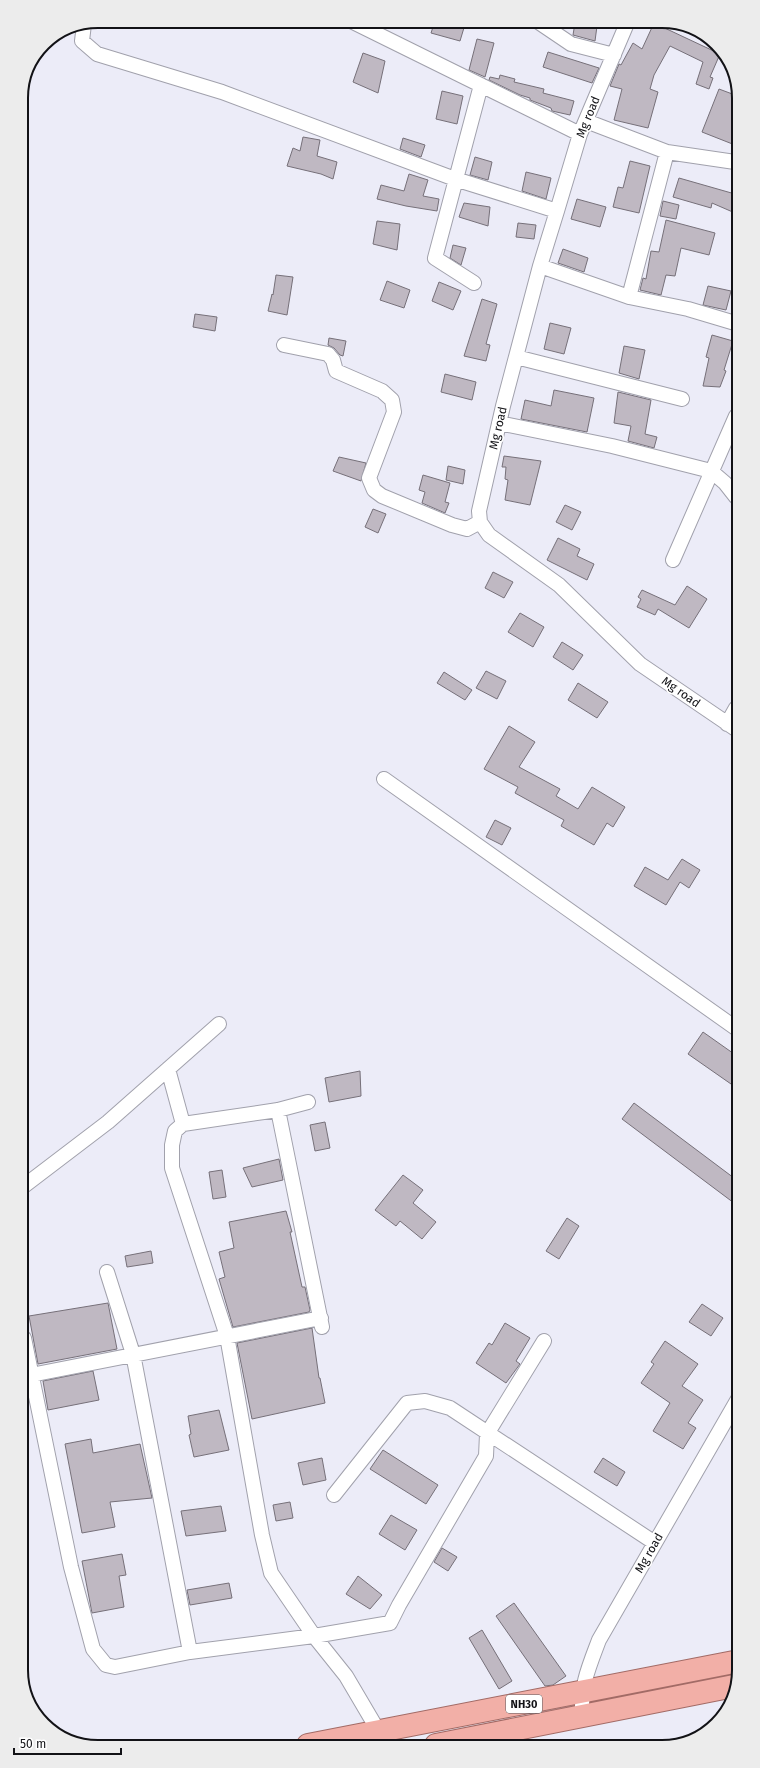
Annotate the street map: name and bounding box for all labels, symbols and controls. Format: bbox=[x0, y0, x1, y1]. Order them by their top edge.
street label: Mg road bbox=[573, 94, 603, 140]
street label: Mg road bbox=[486, 405, 510, 451]
street label: Mg road bbox=[659, 674, 703, 710]
street label: Mg road bbox=[632, 1531, 666, 1575]
road number: NH30 bbox=[506, 1695, 542, 1713]
scale bar bbox=[14, 1730, 121, 1756]
text: 50 m bbox=[20, 1737, 46, 1751]

